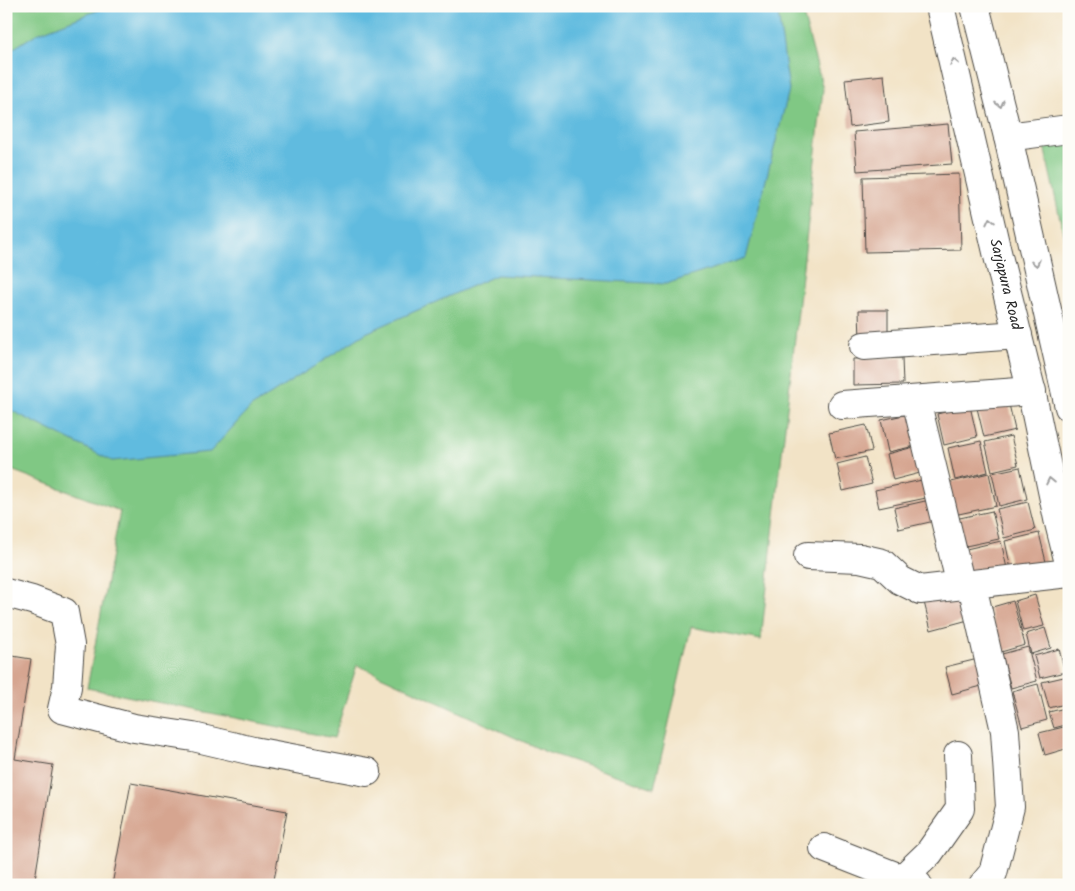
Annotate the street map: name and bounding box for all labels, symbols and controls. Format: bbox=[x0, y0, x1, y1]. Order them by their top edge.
one-way arrow bbox=[949, 58, 960, 67]
one-way arrow bbox=[994, 100, 1005, 109]
one-way arrow bbox=[985, 216, 996, 225]
street label: Sarjapura Road bbox=[982, 236, 1028, 333]
one-way arrow bbox=[1030, 258, 1041, 267]
one-way arrow bbox=[1045, 477, 1056, 486]

